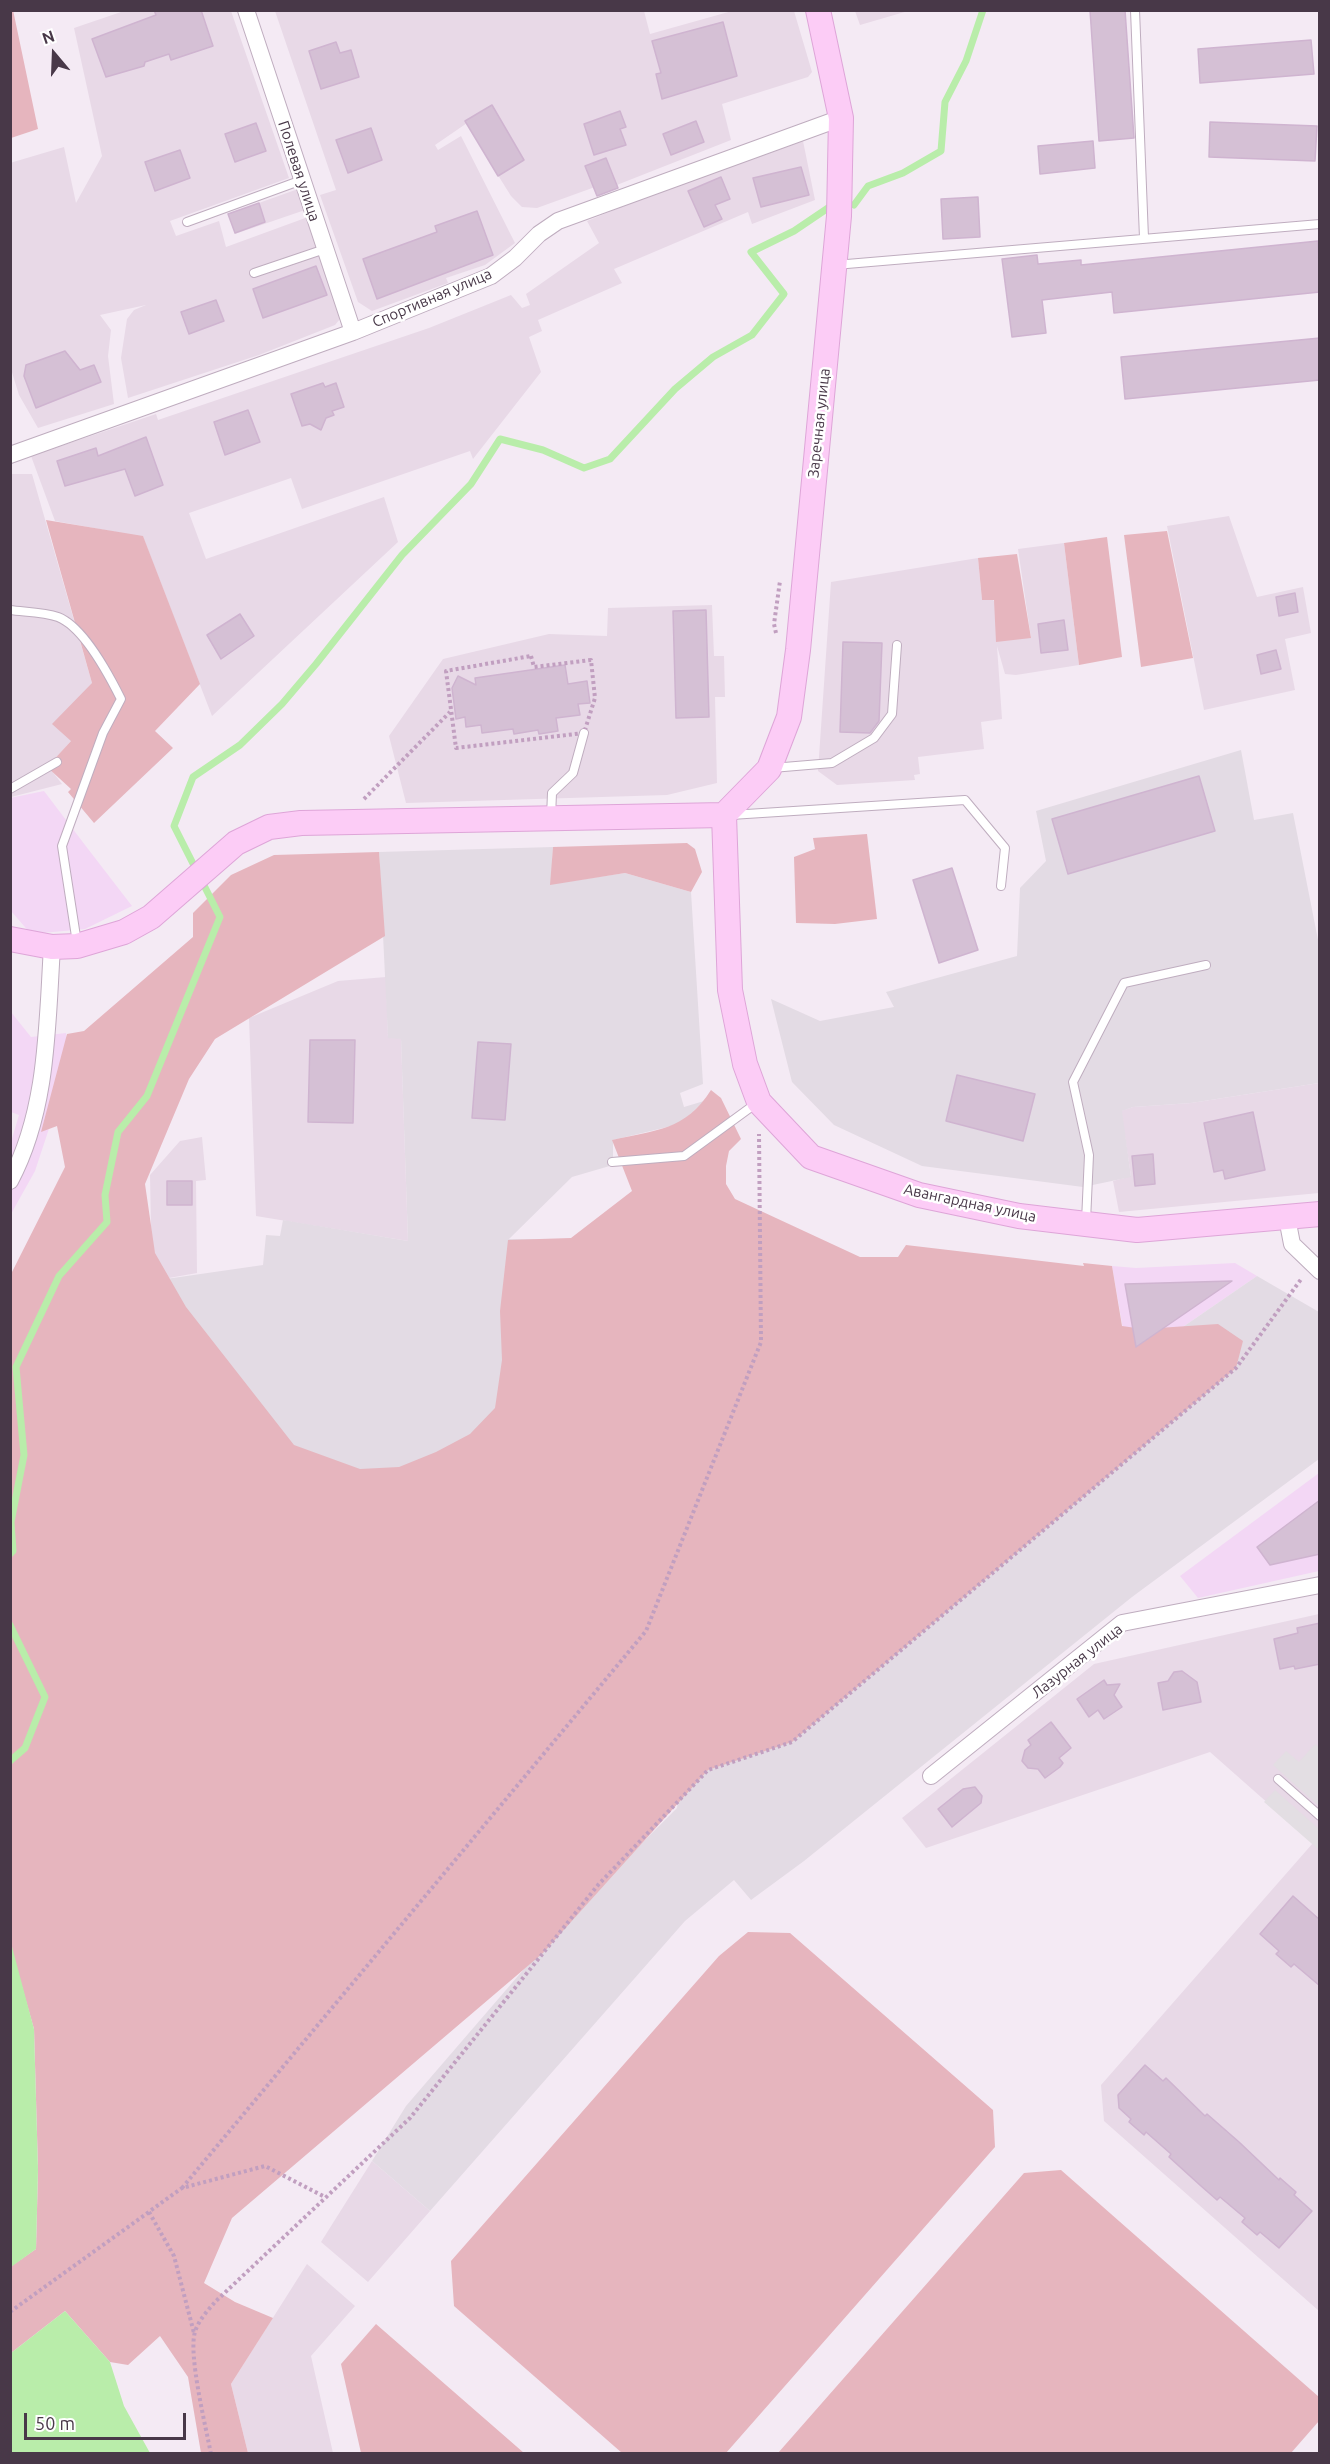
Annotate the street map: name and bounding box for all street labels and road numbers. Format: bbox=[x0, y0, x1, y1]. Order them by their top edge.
street label: Полевая улица bbox=[274, 118, 324, 224]
street label: Спортивная улица bbox=[369, 265, 495, 331]
street label: Заречная улица bbox=[804, 367, 834, 479]
street label: Авангардная улица bbox=[902, 1180, 1038, 1226]
street label: Лазурная улица bbox=[1028, 1620, 1126, 1702]

